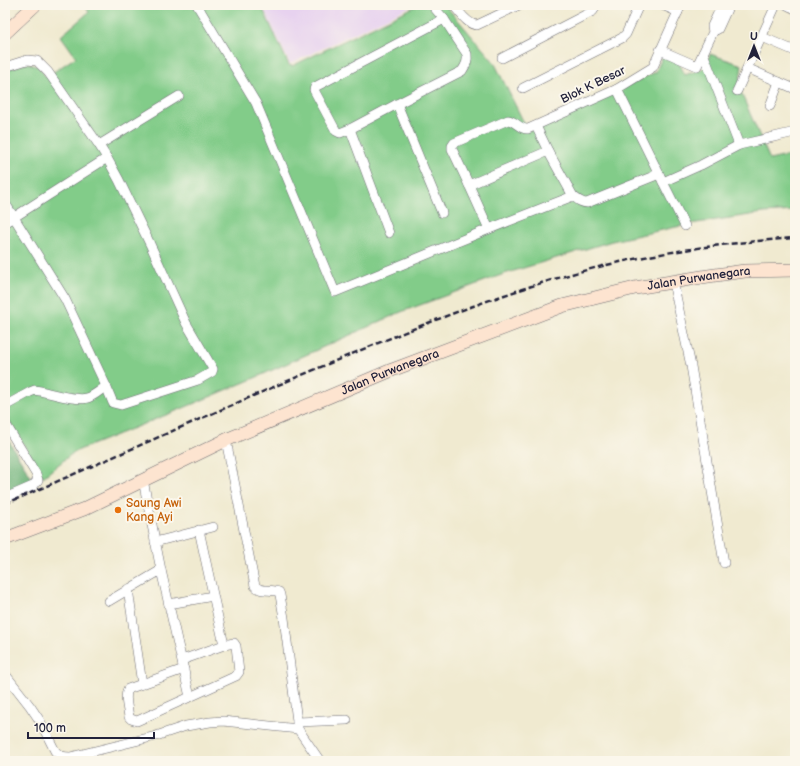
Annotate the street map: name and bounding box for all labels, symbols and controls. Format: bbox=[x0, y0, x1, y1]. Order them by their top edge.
north arrow bbox=[734, 26, 774, 66]
text: U bbox=[750, 30, 758, 43]
street label: Blok K Besar bbox=[558, 63, 628, 107]
street label: Jalan Purwanegara bbox=[646, 263, 751, 293]
street label: Jalan Purwanegara bbox=[339, 345, 441, 398]
place label: Saung Awi Kang Ayi bbox=[126, 496, 182, 525]
marker: Saung Awi Kang Ayi bbox=[113, 505, 123, 515]
scale bar bbox=[28, 714, 154, 740]
text: 100 m bbox=[34, 721, 66, 736]

